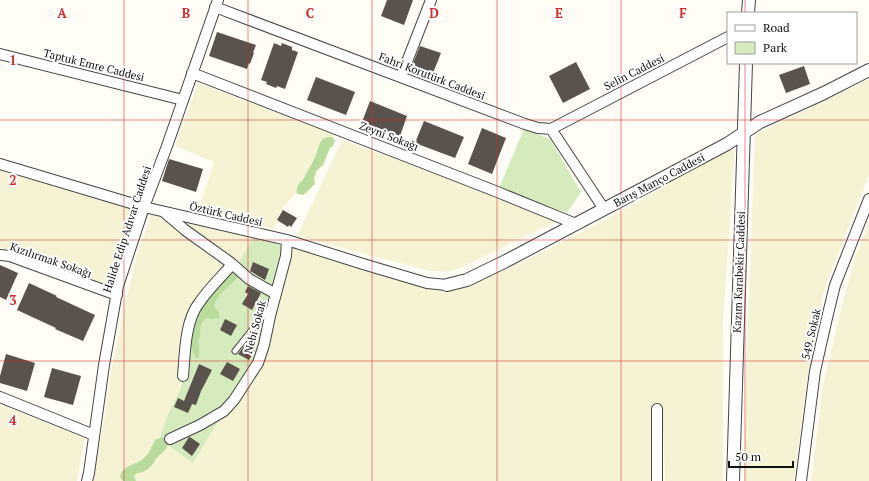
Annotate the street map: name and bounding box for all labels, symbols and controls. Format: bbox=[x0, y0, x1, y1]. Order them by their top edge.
text: A bbox=[57, 4, 67, 22]
text: B bbox=[182, 4, 190, 22]
text: C bbox=[306, 4, 314, 22]
text: D bbox=[429, 4, 439, 22]
text: E bbox=[555, 4, 563, 22]
text: F bbox=[679, 4, 687, 22]
legend bbox=[727, 12, 857, 64]
text: Road bbox=[763, 20, 790, 35]
text: Park bbox=[763, 40, 788, 55]
street label: Taptuk Emre Caddesi bbox=[42, 46, 146, 84]
street label: Fahri Korutürk Caddesi bbox=[377, 49, 487, 103]
text: 1 bbox=[9, 51, 17, 69]
street label: Selin Caddesi bbox=[602, 51, 666, 93]
street label: Zeyni Sokağı bbox=[357, 118, 421, 154]
street label: Barış Manço Caddesi bbox=[611, 150, 707, 210]
street label: Halide Edip Adıvar Caddesi bbox=[100, 164, 154, 294]
text: 2 bbox=[9, 171, 17, 189]
street label: Öztürk Caddesi bbox=[188, 199, 264, 229]
street label: Kazım Karabekir Caddesi bbox=[730, 211, 748, 333]
street label: Kızılırmak Sokağı bbox=[8, 239, 94, 281]
text: 3 bbox=[9, 291, 17, 309]
street label: Nebi Sokak bbox=[241, 299, 269, 355]
street label: 549. Sokak bbox=[798, 307, 824, 361]
text: 4 bbox=[9, 411, 17, 429]
scale bar bbox=[729, 443, 793, 469]
text: 50 m bbox=[735, 449, 762, 464]

